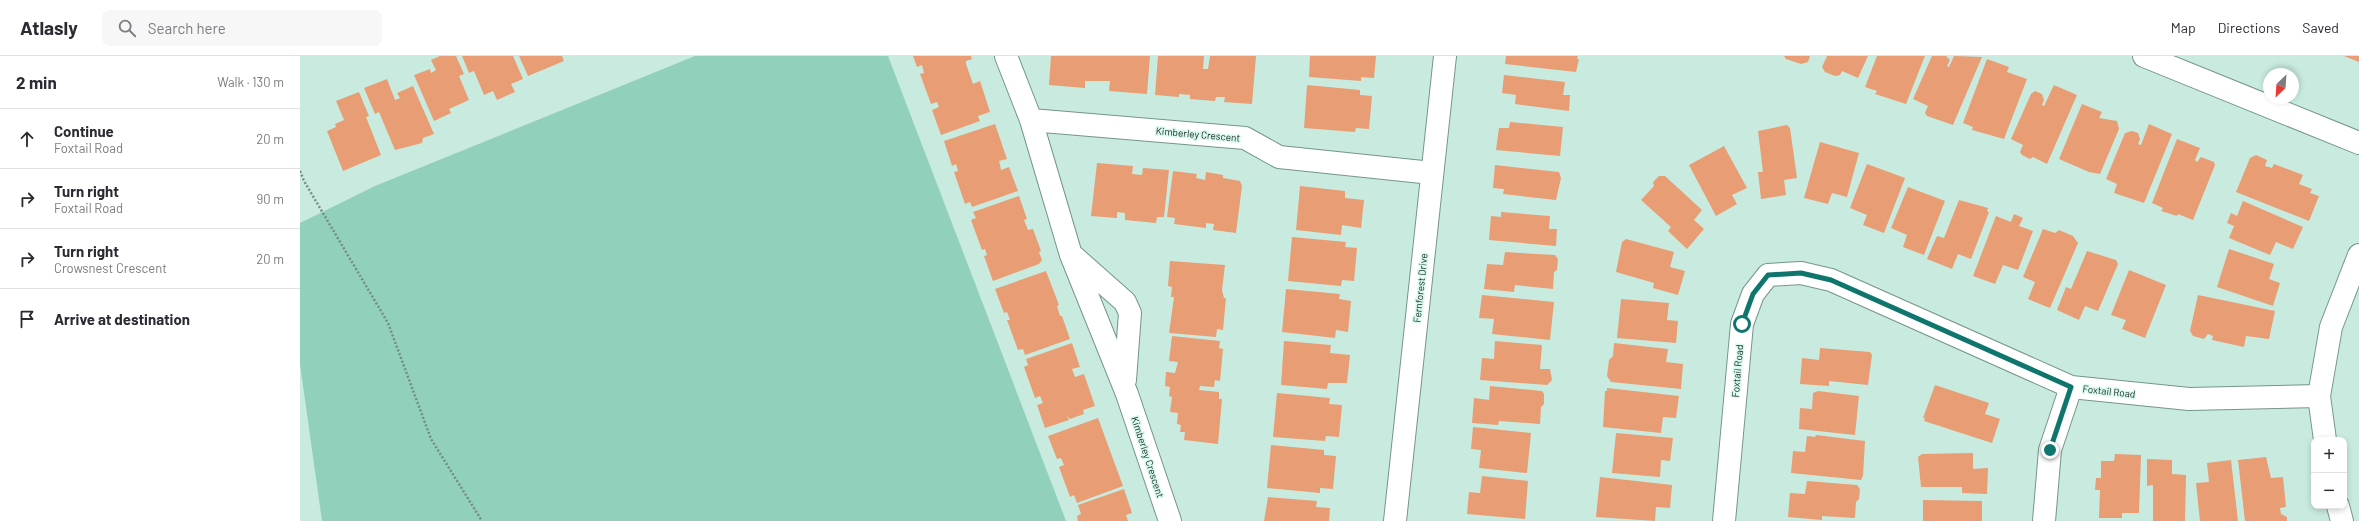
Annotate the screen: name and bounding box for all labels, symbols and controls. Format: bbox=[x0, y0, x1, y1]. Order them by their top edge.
search box bbox=[102, 10, 382, 46]
text: Atlasly bbox=[20, 16, 78, 39]
icon: search bbox=[116, 17, 138, 39]
text: Search here bbox=[148, 19, 226, 37]
text: Map bbox=[2171, 19, 2196, 36]
text: Directions bbox=[2218, 19, 2280, 36]
text: Saved bbox=[2302, 19, 2339, 36]
north arrow bbox=[2263, 68, 2299, 104]
text: 2 min bbox=[16, 72, 57, 92]
text: Walk · 130 m bbox=[217, 74, 284, 90]
text: Continue bbox=[54, 122, 114, 140]
street label: Kimberley Crescent bbox=[1155, 124, 1241, 144]
icon: ahead bbox=[16, 128, 38, 150]
text: 20 m bbox=[256, 131, 284, 147]
text: Foxtail Road bbox=[54, 140, 123, 156]
text: Turn right bbox=[54, 182, 119, 200]
icon: right bbox=[16, 188, 38, 210]
text: 90 m bbox=[257, 191, 284, 207]
text: Foxtail Road bbox=[54, 200, 123, 216]
text: Turn right bbox=[54, 242, 119, 260]
icon: right bbox=[16, 248, 38, 270]
text: 20 m bbox=[256, 251, 284, 267]
street label: Fernforest Drive bbox=[1410, 253, 1430, 323]
text: Crowsnest Crescent bbox=[54, 260, 167, 276]
icon: arrive bbox=[16, 308, 38, 330]
text: Arrive at destination bbox=[54, 310, 190, 328]
route start bbox=[1733, 315, 1751, 333]
street label: Foxtail Road bbox=[1729, 344, 1745, 398]
street label: Foxtail Road bbox=[2082, 382, 2136, 400]
street label: Kimberley Crescent bbox=[1129, 415, 1167, 499]
map controls bbox=[2311, 437, 2347, 509]
button: + bbox=[2311, 437, 2347, 473]
route end bbox=[2041, 441, 2059, 459]
button: − bbox=[2311, 473, 2347, 509]

